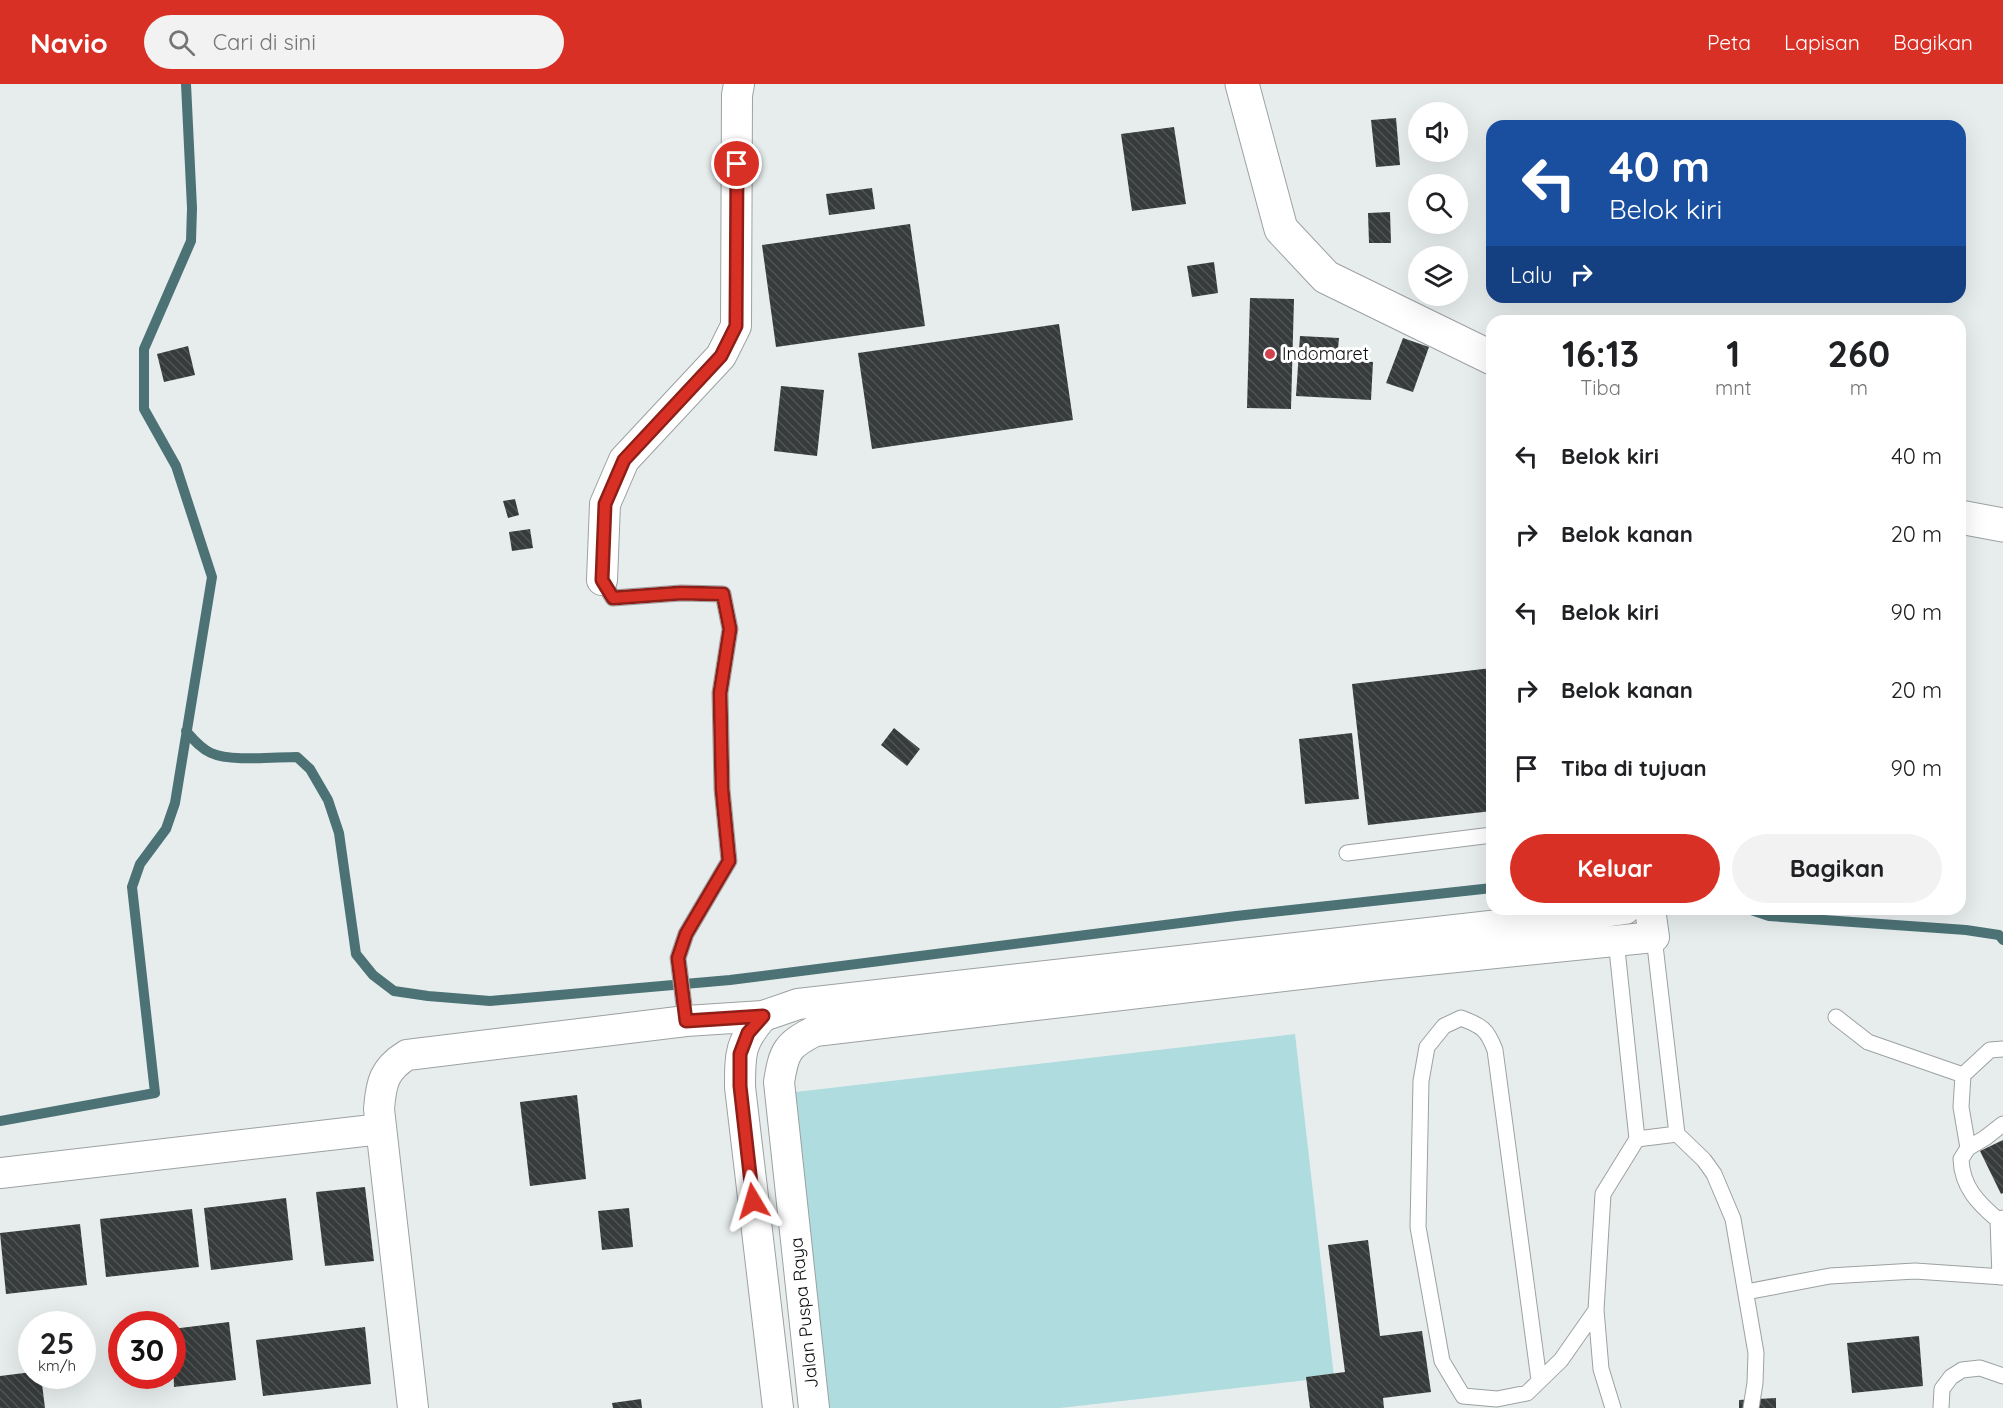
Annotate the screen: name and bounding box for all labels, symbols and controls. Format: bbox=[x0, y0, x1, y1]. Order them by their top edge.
search box bbox=[144, 15, 564, 69]
text: Navio bbox=[30, 25, 108, 60]
icon: search bbox=[165, 26, 198, 59]
text: Cari di sini bbox=[213, 28, 316, 56]
text: Peta bbox=[1707, 29, 1751, 55]
text: Lapisan bbox=[1784, 29, 1860, 55]
text: Bagikan bbox=[1893, 29, 1973, 55]
map controls bbox=[1408, 102, 1468, 306]
button: sound bbox=[1408, 102, 1468, 162]
pin bbox=[711, 138, 762, 189]
text: 40 m bbox=[1609, 140, 1710, 193]
icon: left bbox=[1510, 144, 1588, 222]
icon: arrive bbox=[720, 147, 753, 180]
button: search bbox=[1408, 174, 1468, 234]
text: Belok kiri bbox=[1609, 192, 1722, 226]
button: layers bbox=[1408, 246, 1468, 306]
icon: right bbox=[1565, 258, 1598, 291]
text: Lalu bbox=[1510, 261, 1553, 289]
text: 16:13 bbox=[1562, 331, 1639, 376]
text: 1 bbox=[1726, 331, 1740, 376]
text: 260 bbox=[1828, 331, 1890, 376]
place label: Indomaret bbox=[1282, 342, 1369, 365]
marker: Indomaret bbox=[1263, 347, 1277, 361]
text: Tiba bbox=[1580, 375, 1621, 400]
text: mnt bbox=[1715, 375, 1752, 400]
text: m bbox=[1850, 375, 1868, 400]
icon: left bbox=[1510, 440, 1543, 473]
text: Belok kiri bbox=[1561, 442, 1659, 470]
text: 40 m bbox=[1891, 442, 1942, 470]
icon: right bbox=[1510, 518, 1543, 551]
text: Belok kanan bbox=[1561, 520, 1693, 548]
text: 20 m bbox=[1891, 520, 1942, 548]
icon: left bbox=[1510, 596, 1543, 629]
text: Belok kiri bbox=[1561, 598, 1659, 626]
text: 90 m bbox=[1891, 598, 1942, 626]
icon: right bbox=[1510, 674, 1543, 707]
text: Belok kanan bbox=[1561, 676, 1693, 704]
text: 20 m bbox=[1891, 676, 1942, 704]
icon: arrive bbox=[1510, 752, 1543, 785]
text: Tiba di tujuan bbox=[1561, 754, 1707, 782]
text: 90 m bbox=[1891, 754, 1942, 782]
button: Keluar bbox=[1510, 834, 1720, 903]
button: Bagikan bbox=[1732, 834, 1942, 903]
position arrow bbox=[721, 1169, 785, 1233]
street label: Jalan Puspa Raya bbox=[784, 1236, 823, 1390]
speed limit sign: 30 bbox=[108, 1311, 186, 1389]
text: 25 bbox=[40, 1324, 74, 1362]
text: km/h bbox=[38, 1356, 76, 1375]

